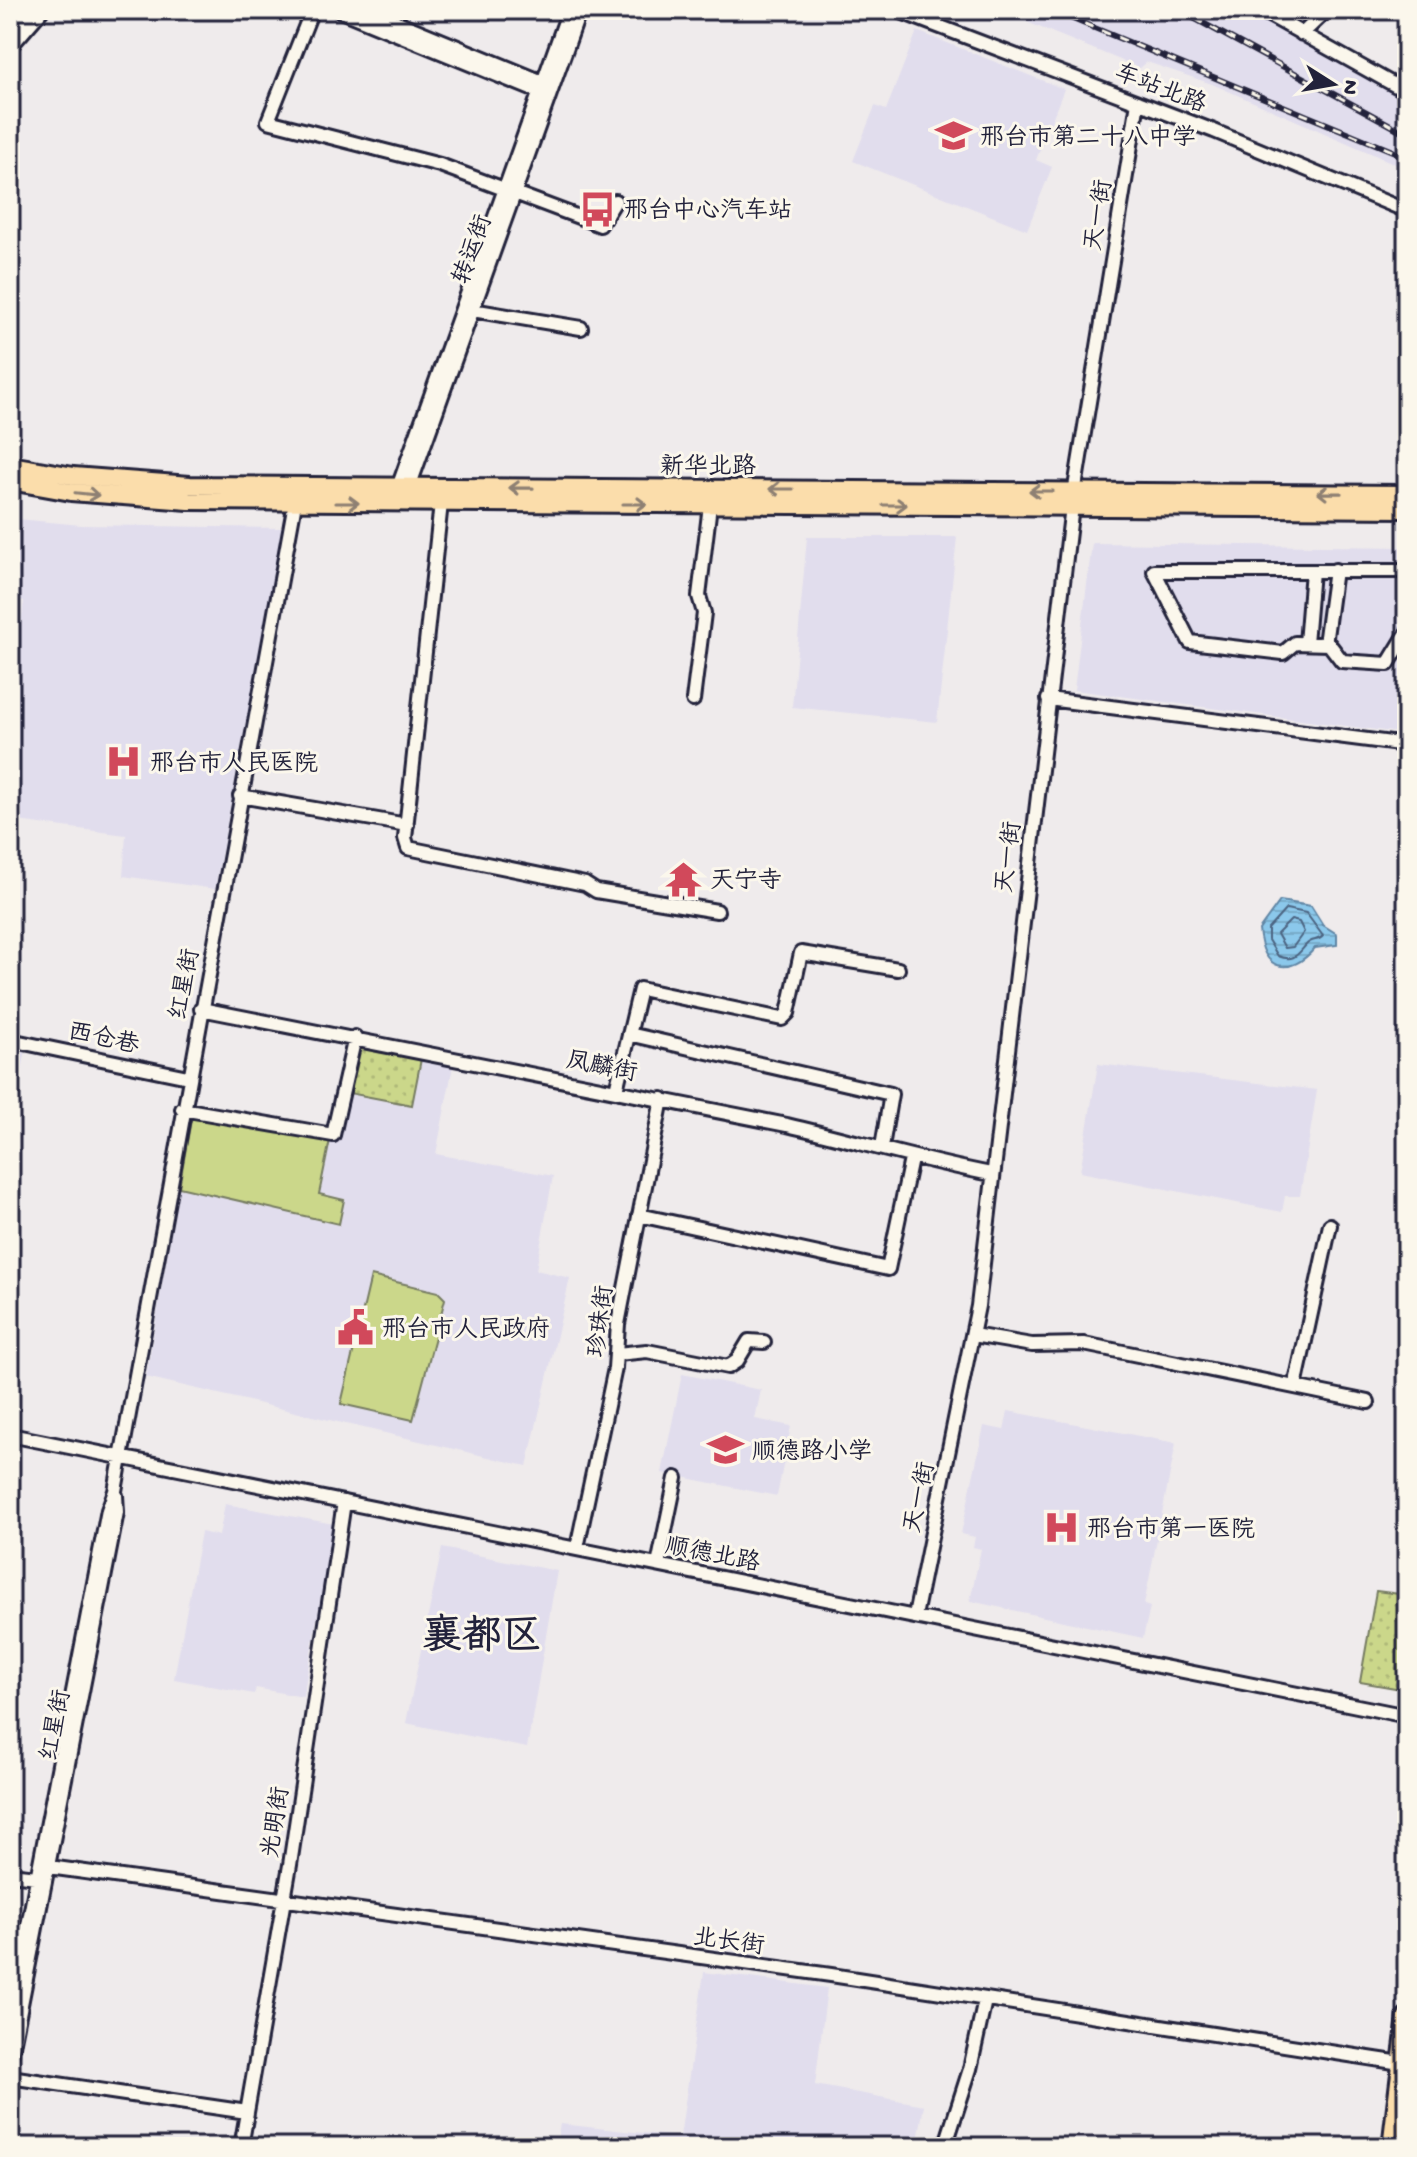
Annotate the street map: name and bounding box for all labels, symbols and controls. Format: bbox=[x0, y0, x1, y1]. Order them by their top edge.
north arrow bbox=[1293, 44, 1373, 124]
street label: 车站北路 bbox=[1110, 58, 1210, 121]
text: N bbox=[1335, 78, 1363, 97]
school or university icon: 邢台市第二十八中学 bbox=[935, 117, 973, 155]
place label: 邢台市第二十八中学 bbox=[980, 124, 1196, 154]
street label: 天一街 bbox=[1081, 178, 1120, 253]
bus stop icon: 邢台中心汽车站 bbox=[579, 190, 617, 228]
place label: 邢台中心汽车站 bbox=[624, 197, 792, 227]
street label: 转运街 bbox=[447, 211, 500, 289]
street label: 新华北路 bbox=[660, 452, 756, 483]
one-way arrow bbox=[508, 480, 535, 496]
one-way arrow bbox=[768, 482, 795, 497]
one-way arrow bbox=[1028, 483, 1055, 499]
one-way arrow bbox=[1316, 485, 1343, 501]
one-way arrow bbox=[73, 487, 100, 502]
one-way arrow bbox=[333, 495, 360, 511]
one-way arrow bbox=[621, 497, 648, 512]
one-way arrow bbox=[881, 497, 908, 513]
hospital icon: 邢台市人民医院 bbox=[105, 743, 143, 781]
place label: 邢台市人民医院 bbox=[150, 750, 318, 780]
street label: 天一街 bbox=[992, 820, 1029, 895]
temple icon: 天宁寺 bbox=[665, 860, 703, 898]
place label: 天宁寺 bbox=[710, 867, 782, 897]
street label: 红星街 bbox=[165, 947, 208, 1023]
street label: 西仓巷 bbox=[65, 1018, 142, 1062]
street label: 凤麟街 bbox=[563, 1046, 640, 1090]
street label: 珍珠街 bbox=[583, 1284, 621, 1359]
public building icon: 邢台市人民政府 bbox=[337, 1309, 375, 1347]
place label: 邢台市人民政府 bbox=[382, 1316, 550, 1346]
school or university icon: 顺德路小学 bbox=[707, 1431, 745, 1469]
place label: 顺德路小学 bbox=[752, 1437, 872, 1468]
street label: 天一街 bbox=[900, 1459, 943, 1536]
hospital icon: 邢台市第一医院 bbox=[1042, 1509, 1080, 1547]
place label: 邢台市第一医院 bbox=[1087, 1516, 1255, 1546]
street label: 顺德北路 bbox=[662, 1531, 763, 1580]
district label: 襄都区 bbox=[422, 1613, 542, 1663]
street label: 红星街 bbox=[36, 1688, 79, 1764]
street label: 光明街 bbox=[258, 1785, 297, 1860]
street label: 北长街 bbox=[691, 1923, 766, 1963]

